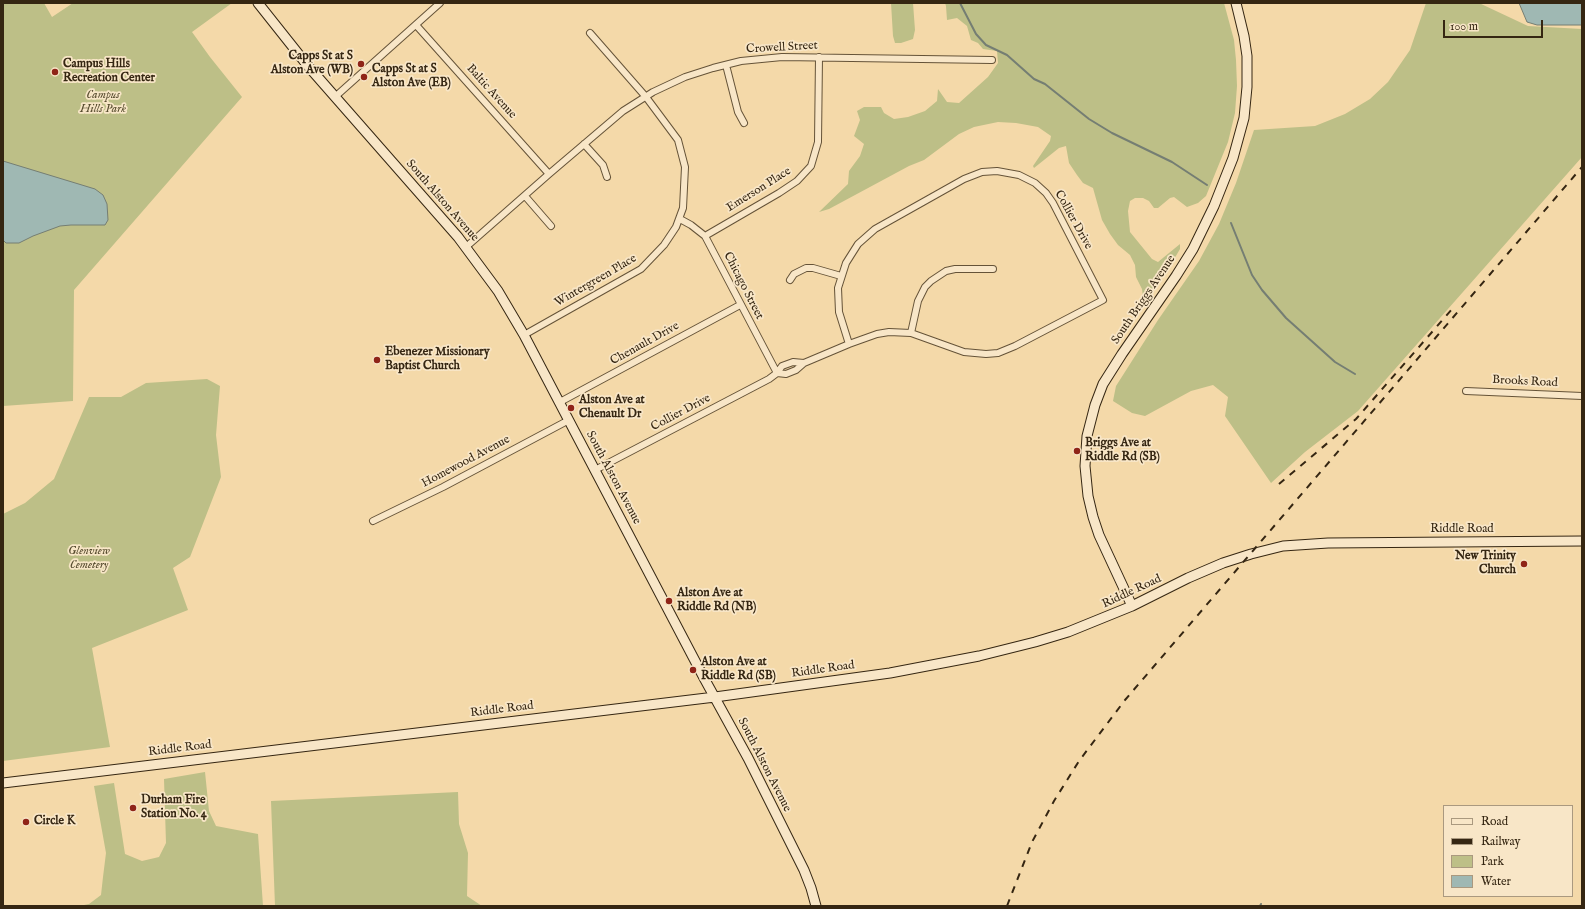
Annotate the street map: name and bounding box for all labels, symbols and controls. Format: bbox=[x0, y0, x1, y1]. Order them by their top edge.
scale bar bbox=[1445, 12, 1545, 38]
text: 100 m bbox=[1450, 19, 1478, 34]
street label: Crowell Street bbox=[746, 39, 818, 57]
place label: Capps St at S Alston Ave (WB) bbox=[271, 50, 353, 78]
place label: Campus Hills Recreation Center bbox=[63, 58, 155, 86]
marker: Capps St at S Alston Ave (WB) bbox=[356, 59, 366, 69]
street label: Baltic Avenue bbox=[463, 62, 519, 122]
place label: Capps St at S Alston Ave (EB) bbox=[372, 63, 451, 91]
marker: Campus Hills Recreation Center bbox=[50, 67, 60, 77]
marker: Capps St at S Alston Ave (EB) bbox=[359, 72, 369, 82]
park label: Campus Hills Park bbox=[80, 89, 126, 117]
street label: South Alston Avenue bbox=[403, 157, 481, 245]
street label: Emerson Place bbox=[724, 165, 794, 215]
street label: Collier Drive bbox=[1051, 188, 1095, 252]
street label: Chicago Street bbox=[720, 250, 766, 322]
street label: Wintergreen Place bbox=[553, 252, 639, 310]
street label: South Briggs Avenue bbox=[1109, 253, 1179, 347]
street label: Chenault Drive bbox=[608, 319, 682, 369]
place label: Ebenezer Missionary Baptist Church bbox=[385, 346, 490, 374]
marker: Ebenezer Missionary Baptist Church bbox=[372, 355, 382, 365]
street label: Brooks Road bbox=[1492, 373, 1558, 391]
street label: Collier Drive bbox=[649, 391, 713, 435]
place label: Alston Ave at Chenault Dr bbox=[579, 394, 645, 422]
marker: Alston Ave at Chenault Dr bbox=[566, 403, 576, 413]
street label: South Alston Avenue bbox=[582, 429, 644, 527]
street label: Homewood Avenue bbox=[419, 433, 513, 491]
place label: Briggs Ave at Riddle Rd (SB) bbox=[1085, 437, 1160, 465]
marker: Briggs Ave at Riddle Rd (SB) bbox=[1072, 446, 1082, 456]
street label: Riddle Road bbox=[1430, 523, 1494, 537]
park label: Glenview Cemetery bbox=[68, 545, 110, 573]
place label: New Trinity Church bbox=[1455, 550, 1516, 578]
marker: New Trinity Church bbox=[1519, 559, 1529, 569]
street label: Riddle Road bbox=[1100, 572, 1164, 612]
place label: Alston Ave at Riddle Rd (NB) bbox=[677, 587, 756, 615]
marker: Alston Ave at Riddle Rd (NB) bbox=[664, 596, 674, 606]
place label: Alston Ave at Riddle Rd (SB) bbox=[701, 656, 776, 684]
street label: Riddle Road bbox=[791, 658, 855, 682]
marker: Alston Ave at Riddle Rd (SB) bbox=[688, 665, 698, 675]
street label: Riddle Road bbox=[470, 699, 534, 721]
street label: South Alston Avenue bbox=[734, 716, 794, 814]
street label: Riddle Road bbox=[148, 738, 212, 760]
place label: Durham Fire Station No. 4 bbox=[141, 794, 207, 822]
marker: Durham Fire Station No. 4 bbox=[128, 803, 138, 813]
legend bbox=[1443, 805, 1573, 897]
text: Road bbox=[1481, 814, 1508, 829]
place label: Circle K bbox=[34, 815, 75, 829]
marker: Circle K bbox=[21, 817, 31, 827]
text: Railway bbox=[1481, 834, 1520, 849]
text: Park bbox=[1481, 854, 1504, 869]
text: Water bbox=[1481, 874, 1511, 889]

